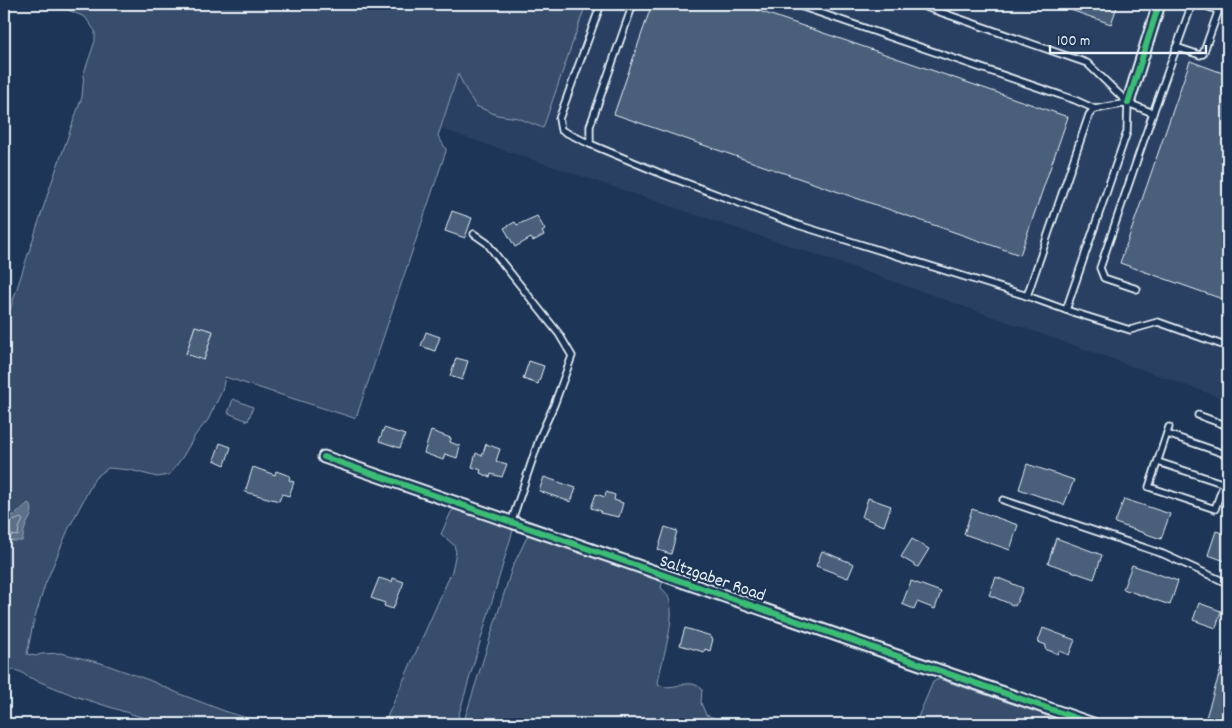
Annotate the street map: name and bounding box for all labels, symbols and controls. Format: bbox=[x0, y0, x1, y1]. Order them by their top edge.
scale bar bbox=[1050, 22, 1206, 54]
text: 100 m bbox=[1057, 31, 1090, 53]
street label: Saltzgaber Road bbox=[656, 550, 769, 609]

